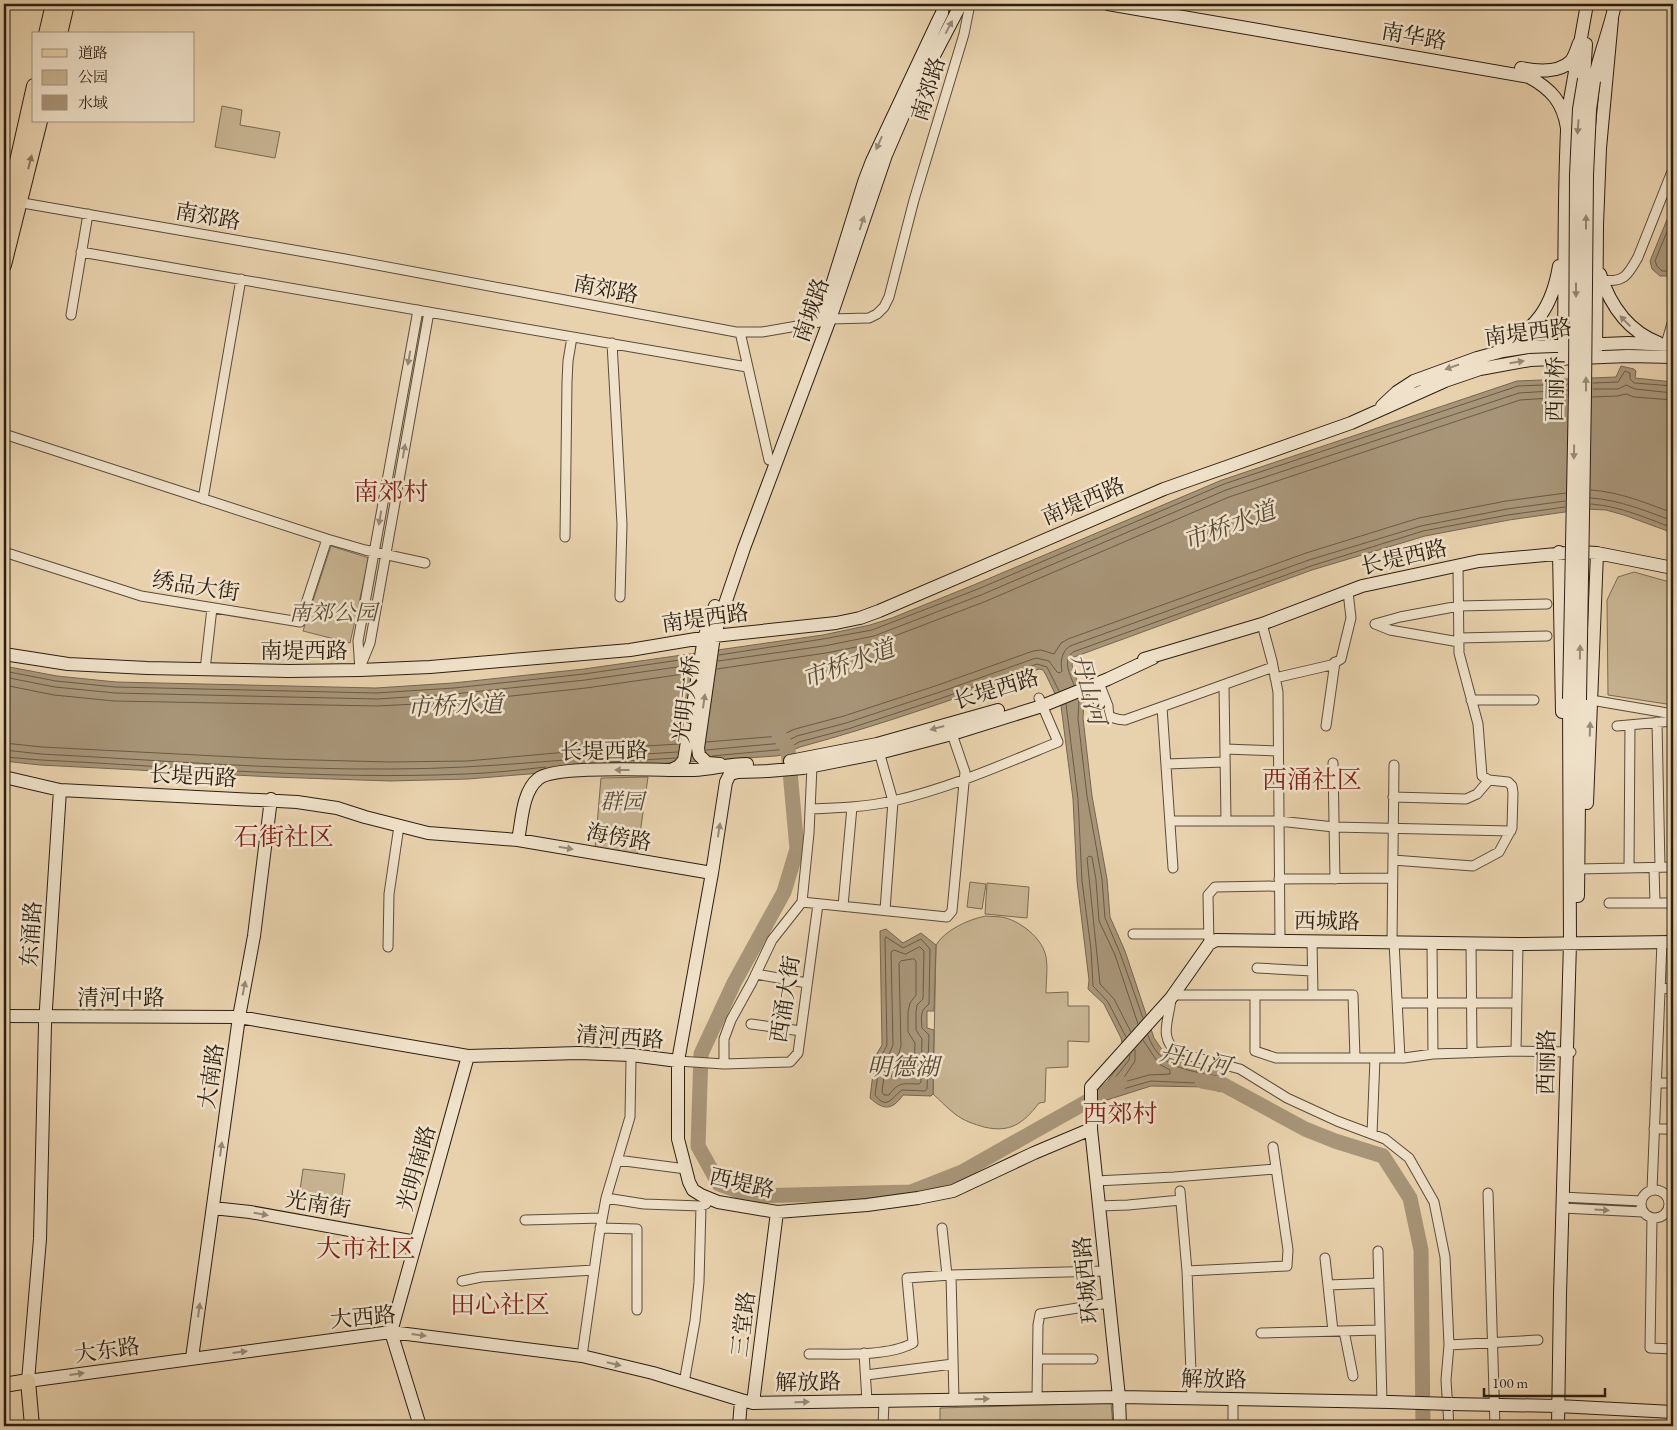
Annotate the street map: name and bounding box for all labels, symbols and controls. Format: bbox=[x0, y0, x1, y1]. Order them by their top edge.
street label: 南华路 bbox=[1379, 16, 1449, 56]
one-way arrow bbox=[945, 19, 953, 34]
legend bbox=[32, 32, 195, 122]
text: 道路 bbox=[78, 43, 108, 62]
street label: 南郊路 bbox=[904, 53, 952, 125]
text: 公园 bbox=[78, 67, 108, 86]
text: 水域 bbox=[78, 93, 108, 112]
one-way arrow bbox=[1574, 120, 1582, 136]
one-way arrow bbox=[875, 136, 883, 150]
one-way arrow bbox=[26, 154, 34, 170]
street label: 南郊路 bbox=[173, 196, 243, 236]
one-way arrow bbox=[1582, 213, 1590, 229]
one-way arrow bbox=[859, 215, 866, 230]
street label: 南郊路 bbox=[571, 268, 641, 310]
street label: 南城路 bbox=[787, 274, 835, 346]
one-way arrow bbox=[1572, 282, 1580, 298]
street label: 南堤西路 bbox=[1483, 312, 1573, 352]
one-way arrow bbox=[1619, 315, 1631, 327]
one-way arrow bbox=[405, 350, 413, 366]
street label: 西丽桥 bbox=[1540, 356, 1570, 422]
one-way arrow bbox=[1509, 358, 1525, 366]
one-way arrow bbox=[1445, 364, 1460, 371]
one-way arrow bbox=[1582, 376, 1590, 392]
one-way arrow bbox=[400, 443, 408, 459]
one-way arrow bbox=[1570, 444, 1578, 460]
street label: 南堤西路 bbox=[1037, 470, 1129, 532]
district label: 南郊村 bbox=[353, 475, 429, 507]
water label: 市桥水道 bbox=[1179, 493, 1282, 556]
one-way arrow bbox=[376, 510, 384, 526]
street label: 长堤西路 bbox=[1358, 533, 1450, 581]
street label: 绣品大街 bbox=[150, 565, 242, 607]
park label: 南郊公园 bbox=[289, 598, 380, 627]
street label: 南堤西路 bbox=[659, 598, 751, 638]
water label: 市桥水道 bbox=[798, 631, 901, 694]
street label: 南堤西路 bbox=[260, 636, 348, 665]
one-way arrow bbox=[1576, 643, 1584, 659]
water label: 丹山河 bbox=[1065, 650, 1114, 732]
street label: 光明大桥 bbox=[666, 654, 706, 744]
street label: 长堤西路 bbox=[950, 662, 1042, 716]
water label: 市桥水道 bbox=[406, 688, 507, 722]
one-way arrow bbox=[701, 693, 709, 709]
one-way arrow bbox=[1586, 721, 1594, 737]
one-way arrow bbox=[930, 724, 945, 732]
street label: 长堤西路 bbox=[560, 736, 648, 766]
street label: 长堤西路 bbox=[148, 759, 238, 793]
district label: 西涌社区 bbox=[1262, 763, 1362, 795]
one-way arrow bbox=[614, 766, 630, 774]
park label: 群园 bbox=[600, 787, 647, 816]
street label: 海傍路 bbox=[584, 817, 654, 857]
district label: 石街社区 bbox=[234, 820, 334, 852]
one-way arrow bbox=[715, 822, 723, 838]
one-way arrow bbox=[559, 845, 575, 853]
street label: 东涌路 bbox=[14, 900, 48, 968]
street label: 西城路 bbox=[1294, 906, 1360, 936]
street label: 西涌大街 bbox=[764, 953, 806, 1045]
one-way arrow bbox=[241, 979, 249, 995]
street label: 清河中路 bbox=[77, 983, 165, 1012]
street label: 清河西路 bbox=[575, 1019, 665, 1055]
street label: 西丽路 bbox=[1531, 1029, 1561, 1095]
water label: 丹山河 bbox=[1157, 1036, 1237, 1082]
street label: 大南路 bbox=[192, 1041, 230, 1111]
water label: 明德湖 bbox=[867, 1051, 943, 1082]
district label: 西郊村 bbox=[1082, 1097, 1158, 1129]
street label: 光明南路 bbox=[390, 1122, 442, 1214]
one-way arrow bbox=[217, 1140, 225, 1156]
street label: 西堤路 bbox=[707, 1161, 777, 1205]
street label: 光南街 bbox=[283, 1184, 353, 1224]
one-way arrow bbox=[1595, 1207, 1611, 1215]
one-way arrow bbox=[254, 1211, 270, 1219]
district label: 大市社区 bbox=[316, 1232, 416, 1264]
street label: 环城西路 bbox=[1067, 1235, 1105, 1325]
district label: 田心社区 bbox=[450, 1288, 550, 1320]
street label: 三堂路 bbox=[725, 1289, 761, 1359]
street label: 大西路 bbox=[329, 1300, 397, 1334]
one-way arrow bbox=[195, 1301, 203, 1317]
street label: 大东路 bbox=[72, 1331, 142, 1369]
one-way arrow bbox=[411, 1331, 427, 1339]
one-way arrow bbox=[233, 1347, 249, 1355]
one-way arrow bbox=[607, 1360, 622, 1368]
street label: 解放路 bbox=[1181, 1364, 1247, 1394]
scale bar bbox=[1484, 1365, 1606, 1397]
street label: 解放路 bbox=[775, 1367, 841, 1397]
one-way arrow bbox=[69, 1370, 85, 1378]
text: 100 m bbox=[1492, 1373, 1529, 1392]
one-way arrow bbox=[974, 1395, 990, 1403]
one-way arrow bbox=[794, 1398, 810, 1406]

